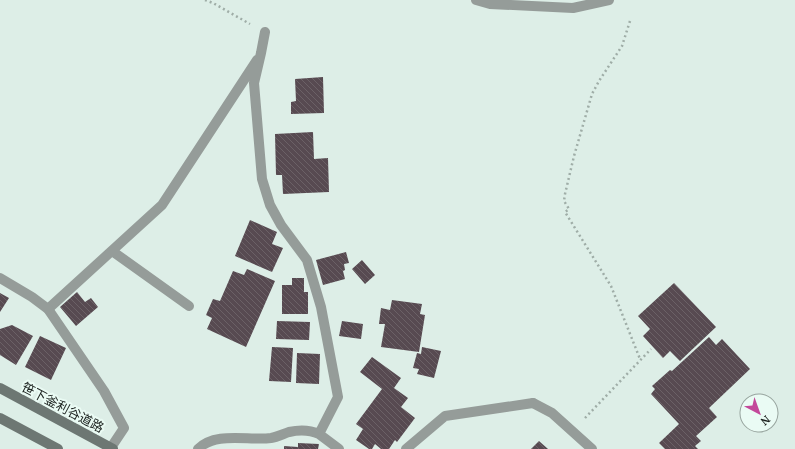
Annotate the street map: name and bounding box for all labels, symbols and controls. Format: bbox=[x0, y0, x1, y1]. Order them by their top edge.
street label: 笹下釜利谷道路 bbox=[19, 378, 107, 436]
north arrow bbox=[739, 393, 779, 433]
text: N bbox=[757, 413, 773, 429]

